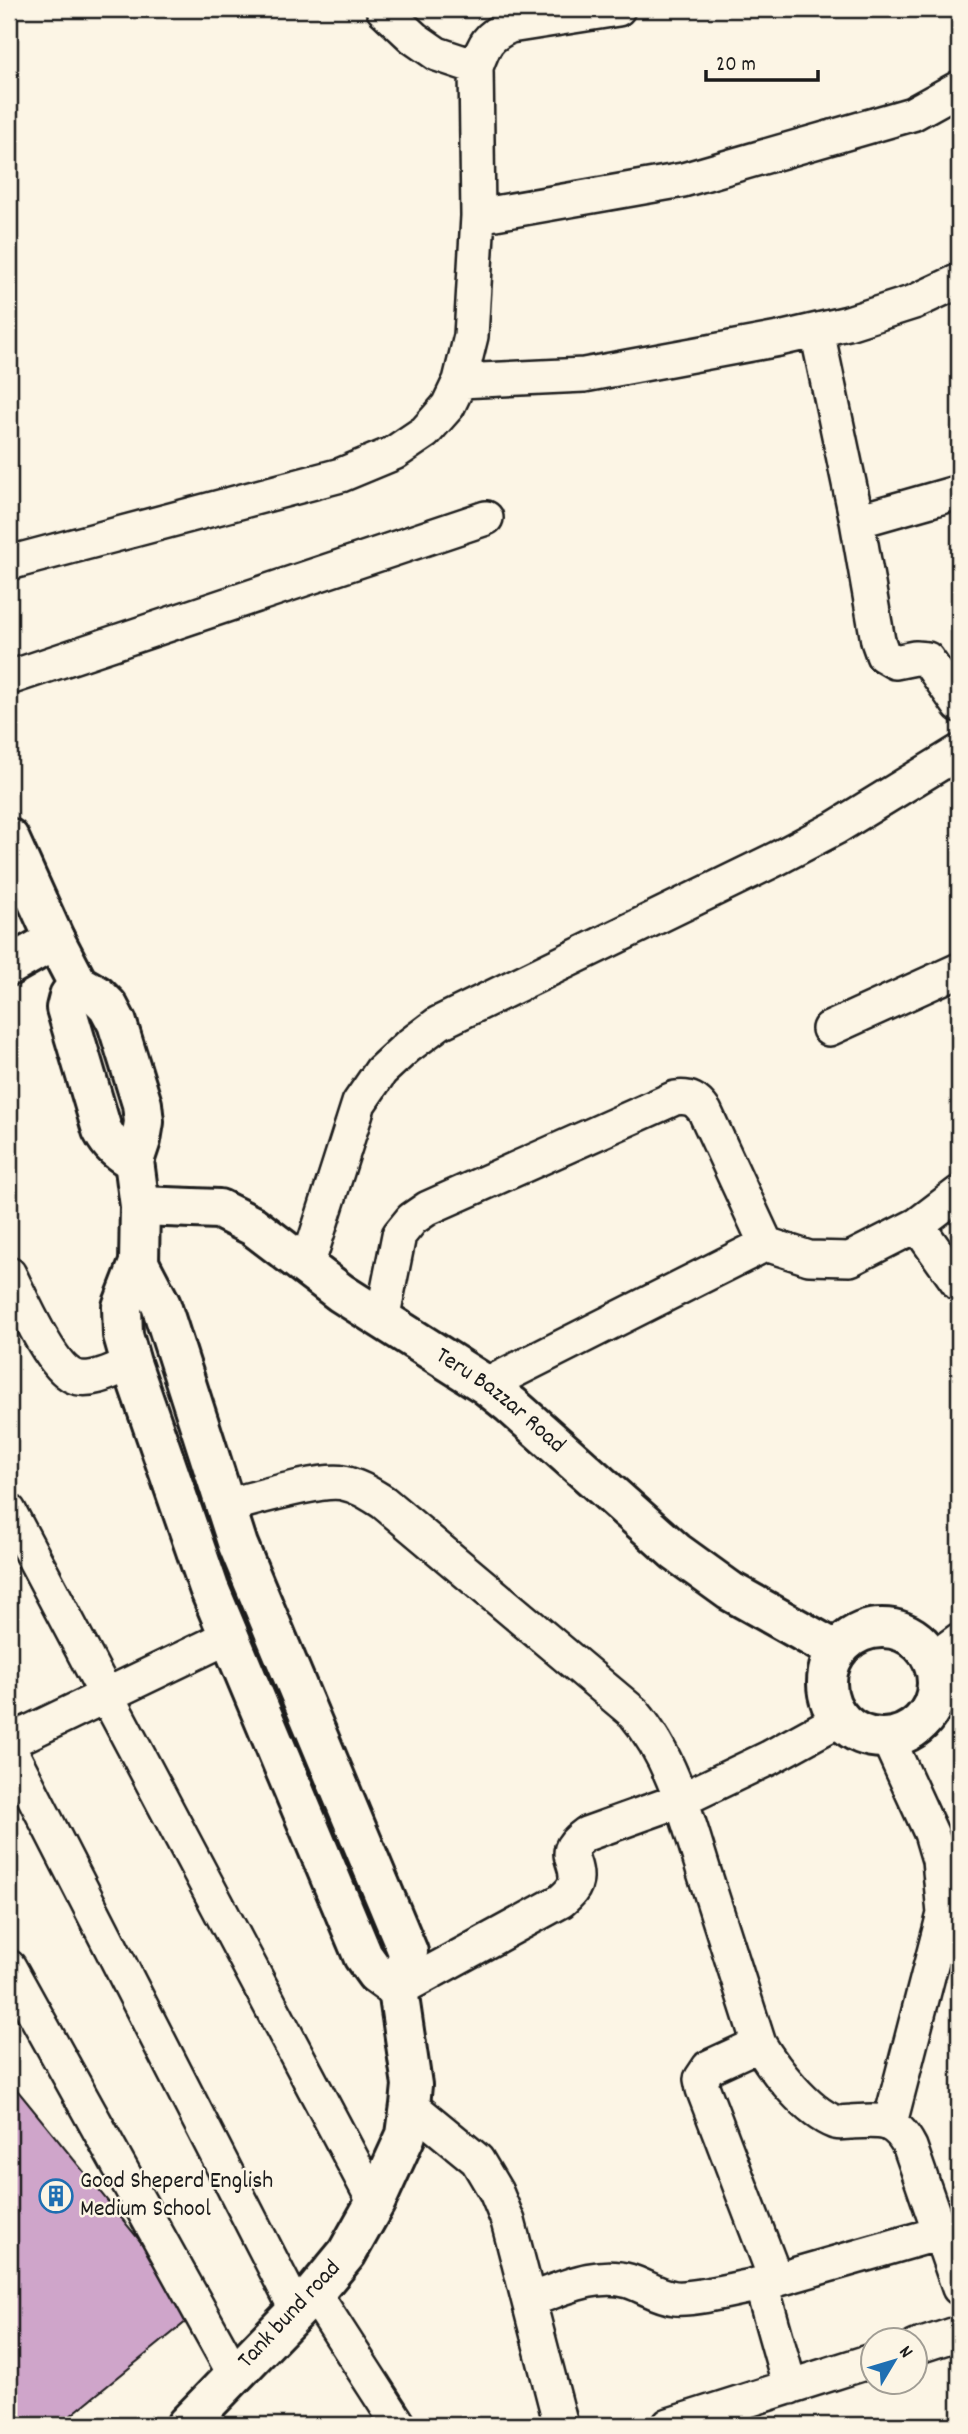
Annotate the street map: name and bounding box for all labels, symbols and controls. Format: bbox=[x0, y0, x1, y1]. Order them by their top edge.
scale bar bbox=[706, 38, 818, 82]
text: 20 m bbox=[716, 51, 756, 81]
street label: Teru Bazzar Road bbox=[428, 1340, 572, 1462]
place label: Good Sheperd English Medium School bbox=[80, 2165, 273, 2227]
building icon: Good Sheperd English Medium School bbox=[37, 2177, 75, 2215]
street label: Tank bund road bbox=[231, 2253, 349, 2377]
north arrow bbox=[860, 2326, 930, 2396]
text: N bbox=[891, 2341, 918, 2365]

